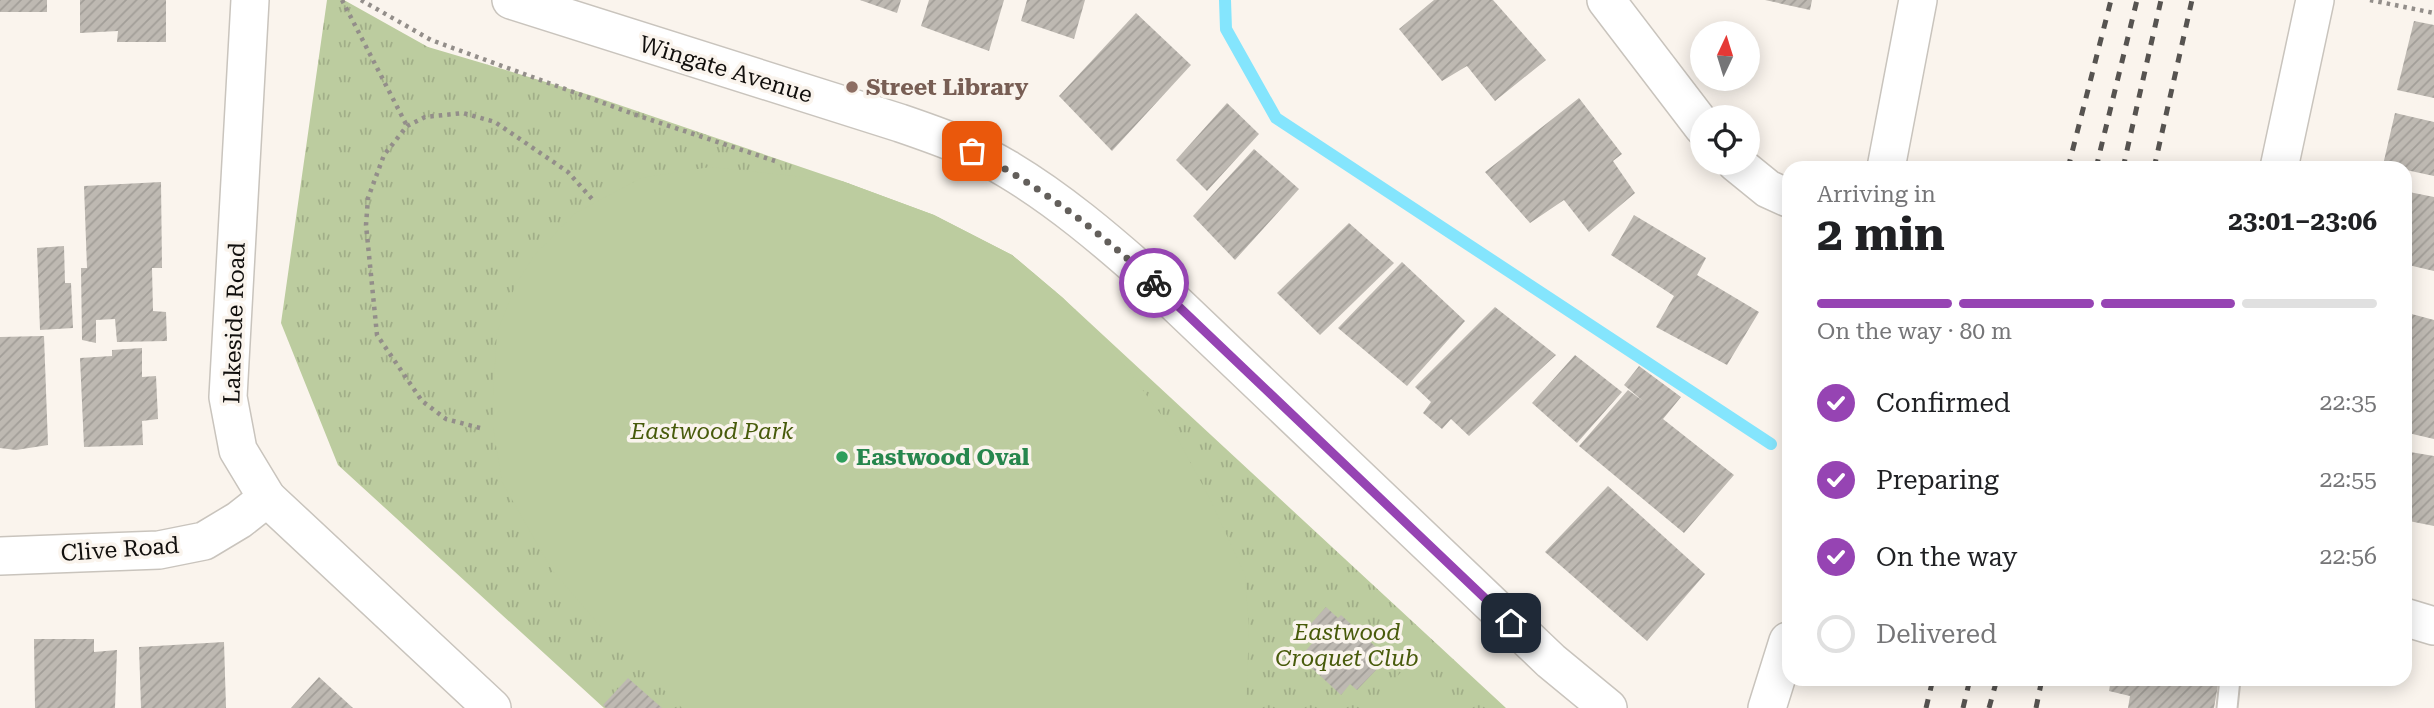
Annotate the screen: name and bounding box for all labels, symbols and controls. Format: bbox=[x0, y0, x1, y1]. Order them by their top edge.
north arrow bbox=[1690, 21, 1760, 91]
map controls bbox=[1690, 21, 1760, 175]
street label: Wingate Avenue bbox=[636, 30, 816, 109]
place label: Street Library bbox=[866, 74, 1028, 101]
marker: Street Library bbox=[844, 79, 860, 95]
button: locate bbox=[1690, 105, 1760, 175]
pin bbox=[942, 121, 1002, 181]
icon: bag bbox=[953, 132, 991, 170]
text: Arriving in bbox=[1817, 181, 1936, 208]
text: 23:01–23:06 bbox=[2228, 206, 2377, 236]
text: 2 min bbox=[1817, 207, 1945, 261]
street label: Lakeside Road bbox=[218, 242, 251, 404]
courier bbox=[1119, 248, 1189, 318]
icon: bike bbox=[1135, 264, 1173, 302]
text: On the way · 80 m bbox=[1817, 318, 2012, 345]
icon: check bbox=[1817, 384, 1855, 422]
text: Confirmed bbox=[1876, 388, 2011, 418]
text: 22:35 bbox=[2320, 389, 2377, 416]
park label: Eastwood Park bbox=[630, 418, 794, 445]
place label: Eastwood Oval bbox=[856, 444, 1030, 471]
marker: Eastwood Oval bbox=[834, 449, 850, 465]
icon: check bbox=[1817, 461, 1855, 499]
text: Preparing bbox=[1876, 465, 1999, 495]
text: 22:55 bbox=[2320, 466, 2377, 493]
street label: Clive Road bbox=[60, 532, 180, 567]
icon: check bbox=[1817, 538, 1855, 576]
text: On the way bbox=[1876, 542, 2017, 572]
text: 22:56 bbox=[2320, 543, 2377, 570]
pin bbox=[1481, 593, 1541, 653]
icon: home bbox=[1492, 604, 1530, 642]
park label: Eastwood Croquet Club bbox=[1275, 619, 1419, 672]
text: Delivered bbox=[1876, 619, 1997, 649]

